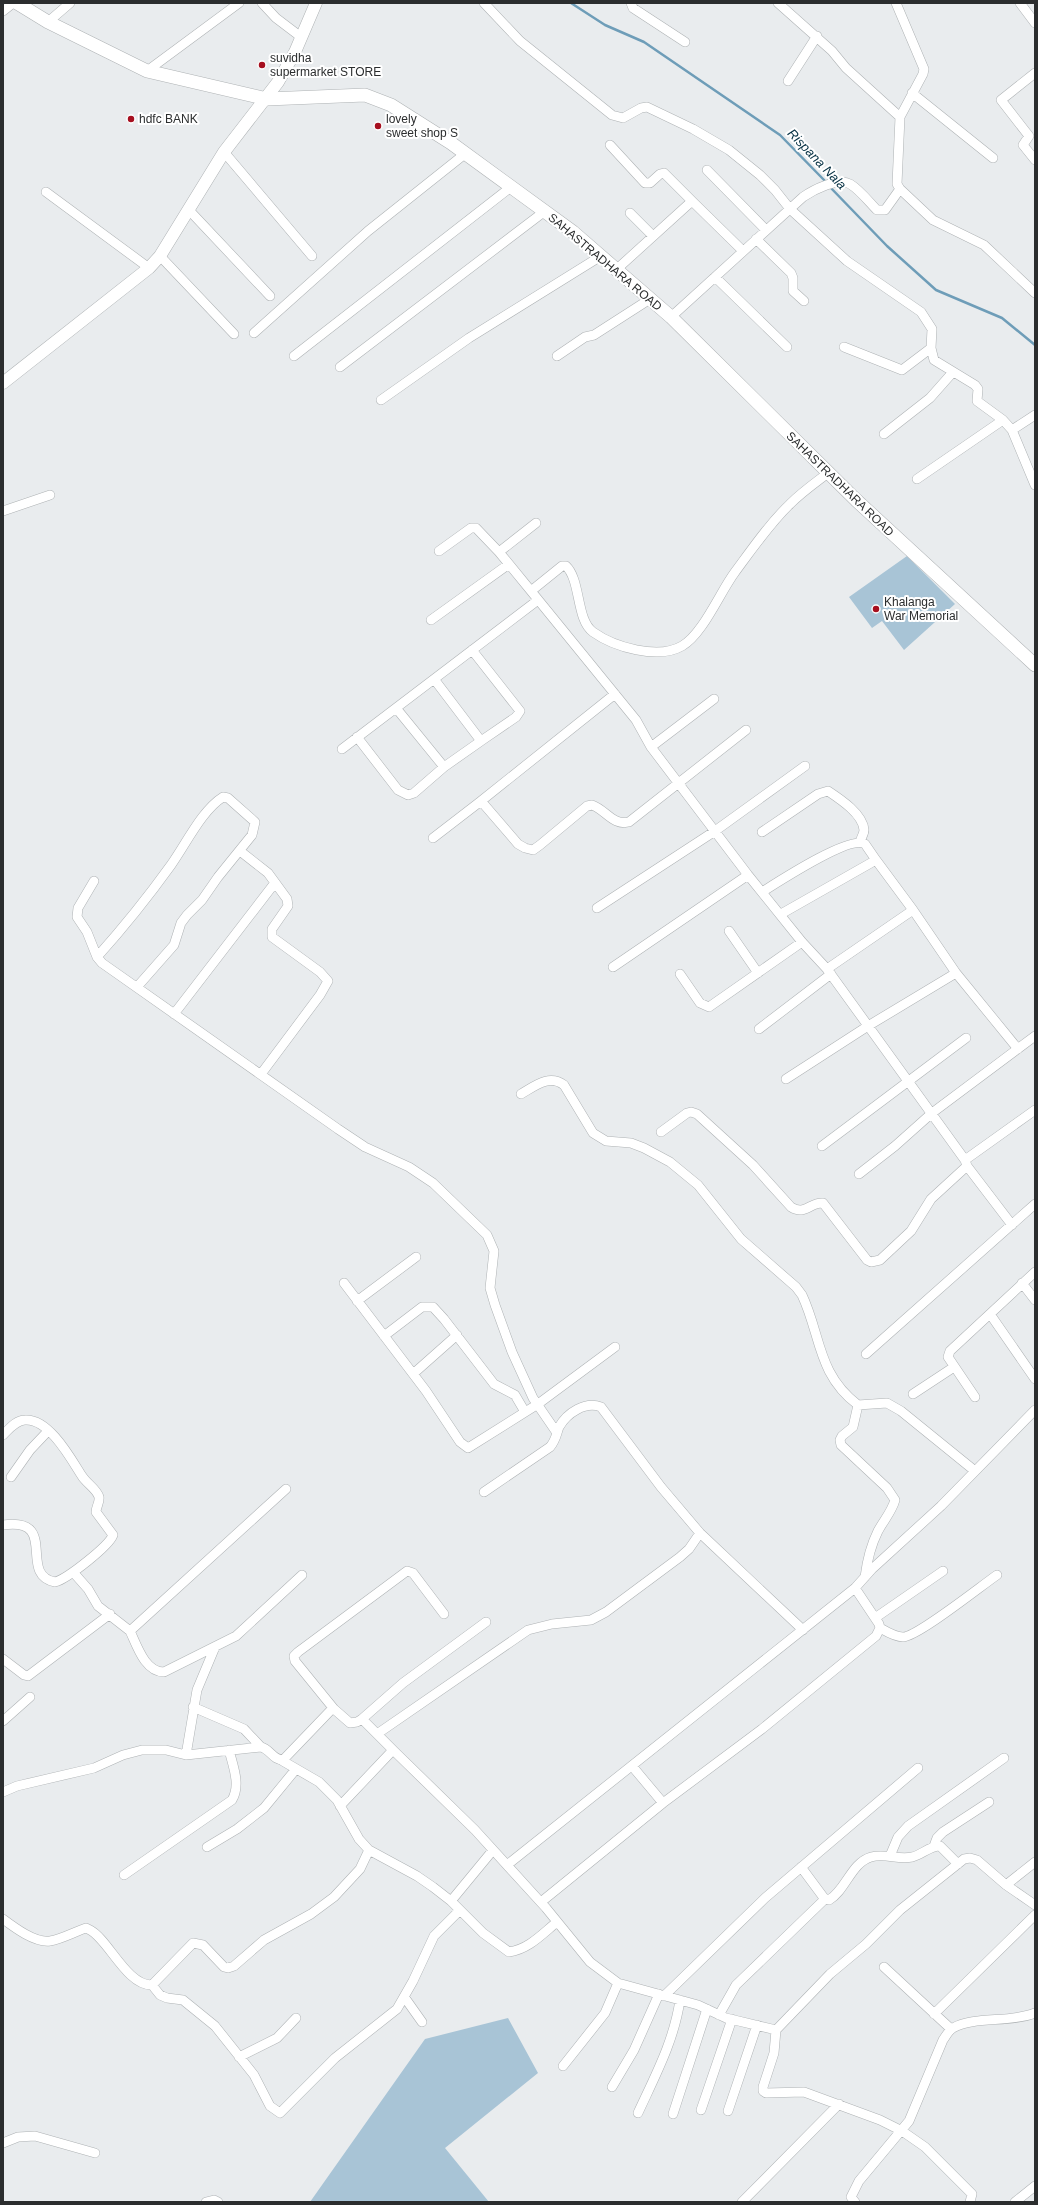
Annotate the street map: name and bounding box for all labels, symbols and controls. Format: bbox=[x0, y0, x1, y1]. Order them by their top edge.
place label: suvidha supermarket STORE bbox=[270, 51, 381, 79]
marker: suvidha supermarket STORE bbox=[257, 60, 267, 70]
place label: hdfc BANK bbox=[139, 112, 198, 126]
place label: lovely sweet shop S bbox=[386, 112, 458, 140]
marker: hdfc BANK bbox=[126, 114, 136, 124]
marker: lovely sweet shop S bbox=[373, 121, 383, 131]
water label: Rispana Nala bbox=[784, 126, 850, 192]
street label: SAHASTRADHARA ROAD bbox=[545, 210, 665, 314]
street label: SAHASTRADHARA ROAD bbox=[783, 429, 897, 539]
place label: Khalanga War Memorial bbox=[884, 595, 958, 623]
marker: Khalanga War Memorial bbox=[871, 604, 881, 614]

